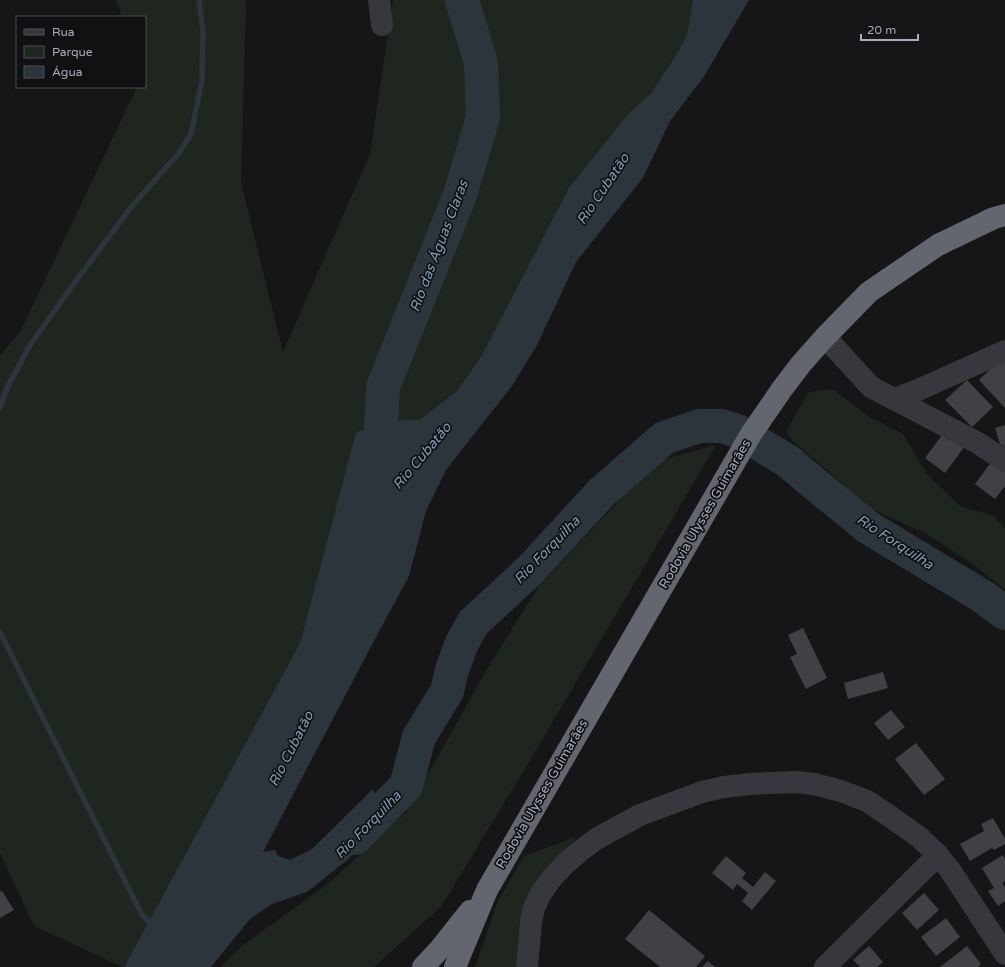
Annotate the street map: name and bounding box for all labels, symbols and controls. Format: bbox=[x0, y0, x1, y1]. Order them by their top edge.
legend bbox=[16, 16, 146, 88]
scale bar bbox=[861, 16, 918, 42]
text: 20 m bbox=[867, 23, 896, 37]
text: Rua bbox=[52, 25, 75, 39]
text: Parque bbox=[52, 45, 93, 59]
text: Água bbox=[52, 65, 82, 79]
water label: Rio Cubatão bbox=[573, 149, 634, 228]
water label: Rio das Águas Claras bbox=[406, 177, 472, 314]
water label: Rio Cubatão bbox=[389, 418, 456, 493]
street label: Rodovia Ulysses Guimarães bbox=[656, 437, 754, 591]
water label: Rio Forquilha bbox=[853, 511, 937, 574]
water label: Rio Forquilha bbox=[510, 512, 584, 588]
water label: Rio Cubatão bbox=[265, 707, 318, 789]
street label: Rodovia Ulysses Guimarães bbox=[493, 717, 591, 871]
water label: Rio Forquilha bbox=[331, 787, 405, 863]

